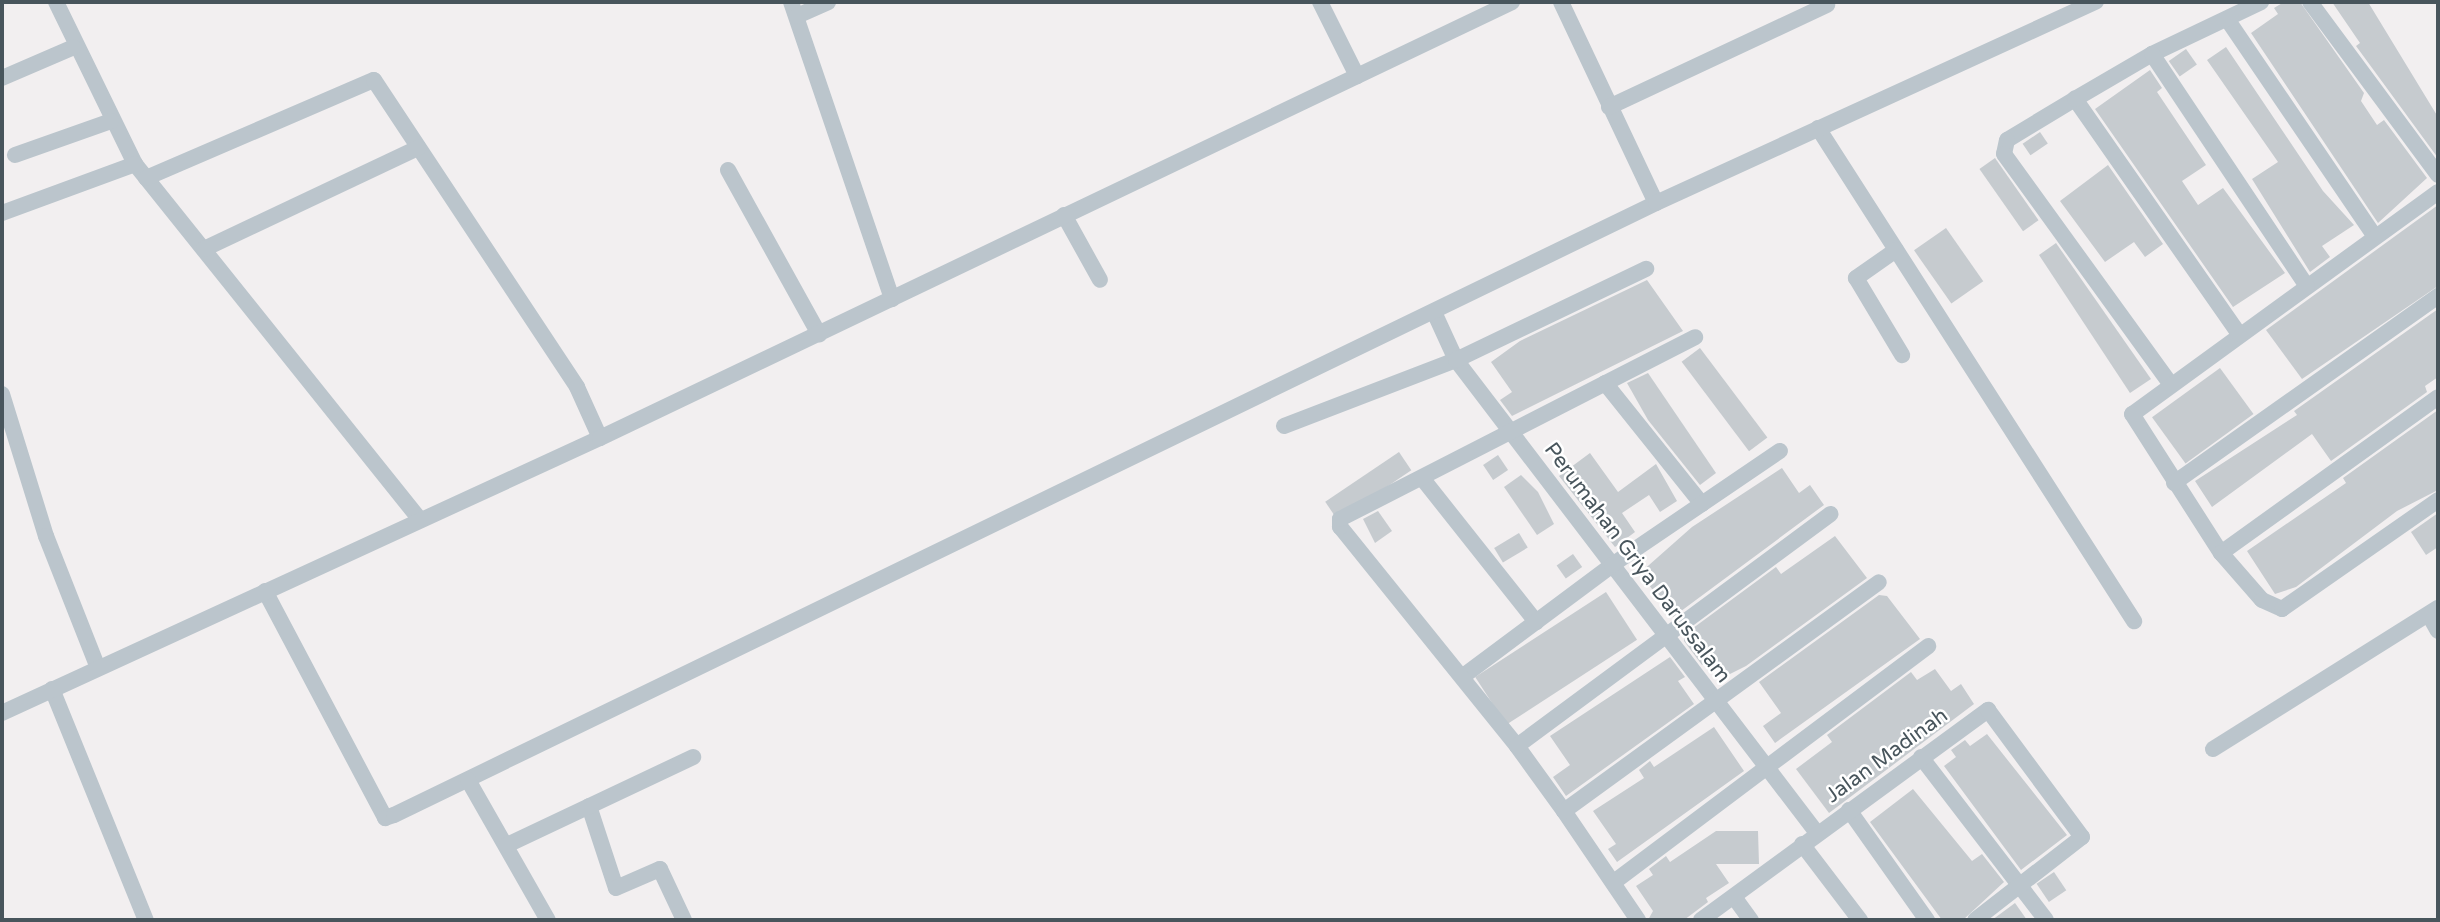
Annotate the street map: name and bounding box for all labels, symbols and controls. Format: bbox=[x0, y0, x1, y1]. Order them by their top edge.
street label: Perumahan Griya Darussalam bbox=[1538, 438, 1736, 688]
street label: Jalan Madinah bbox=[1821, 703, 1953, 809]

